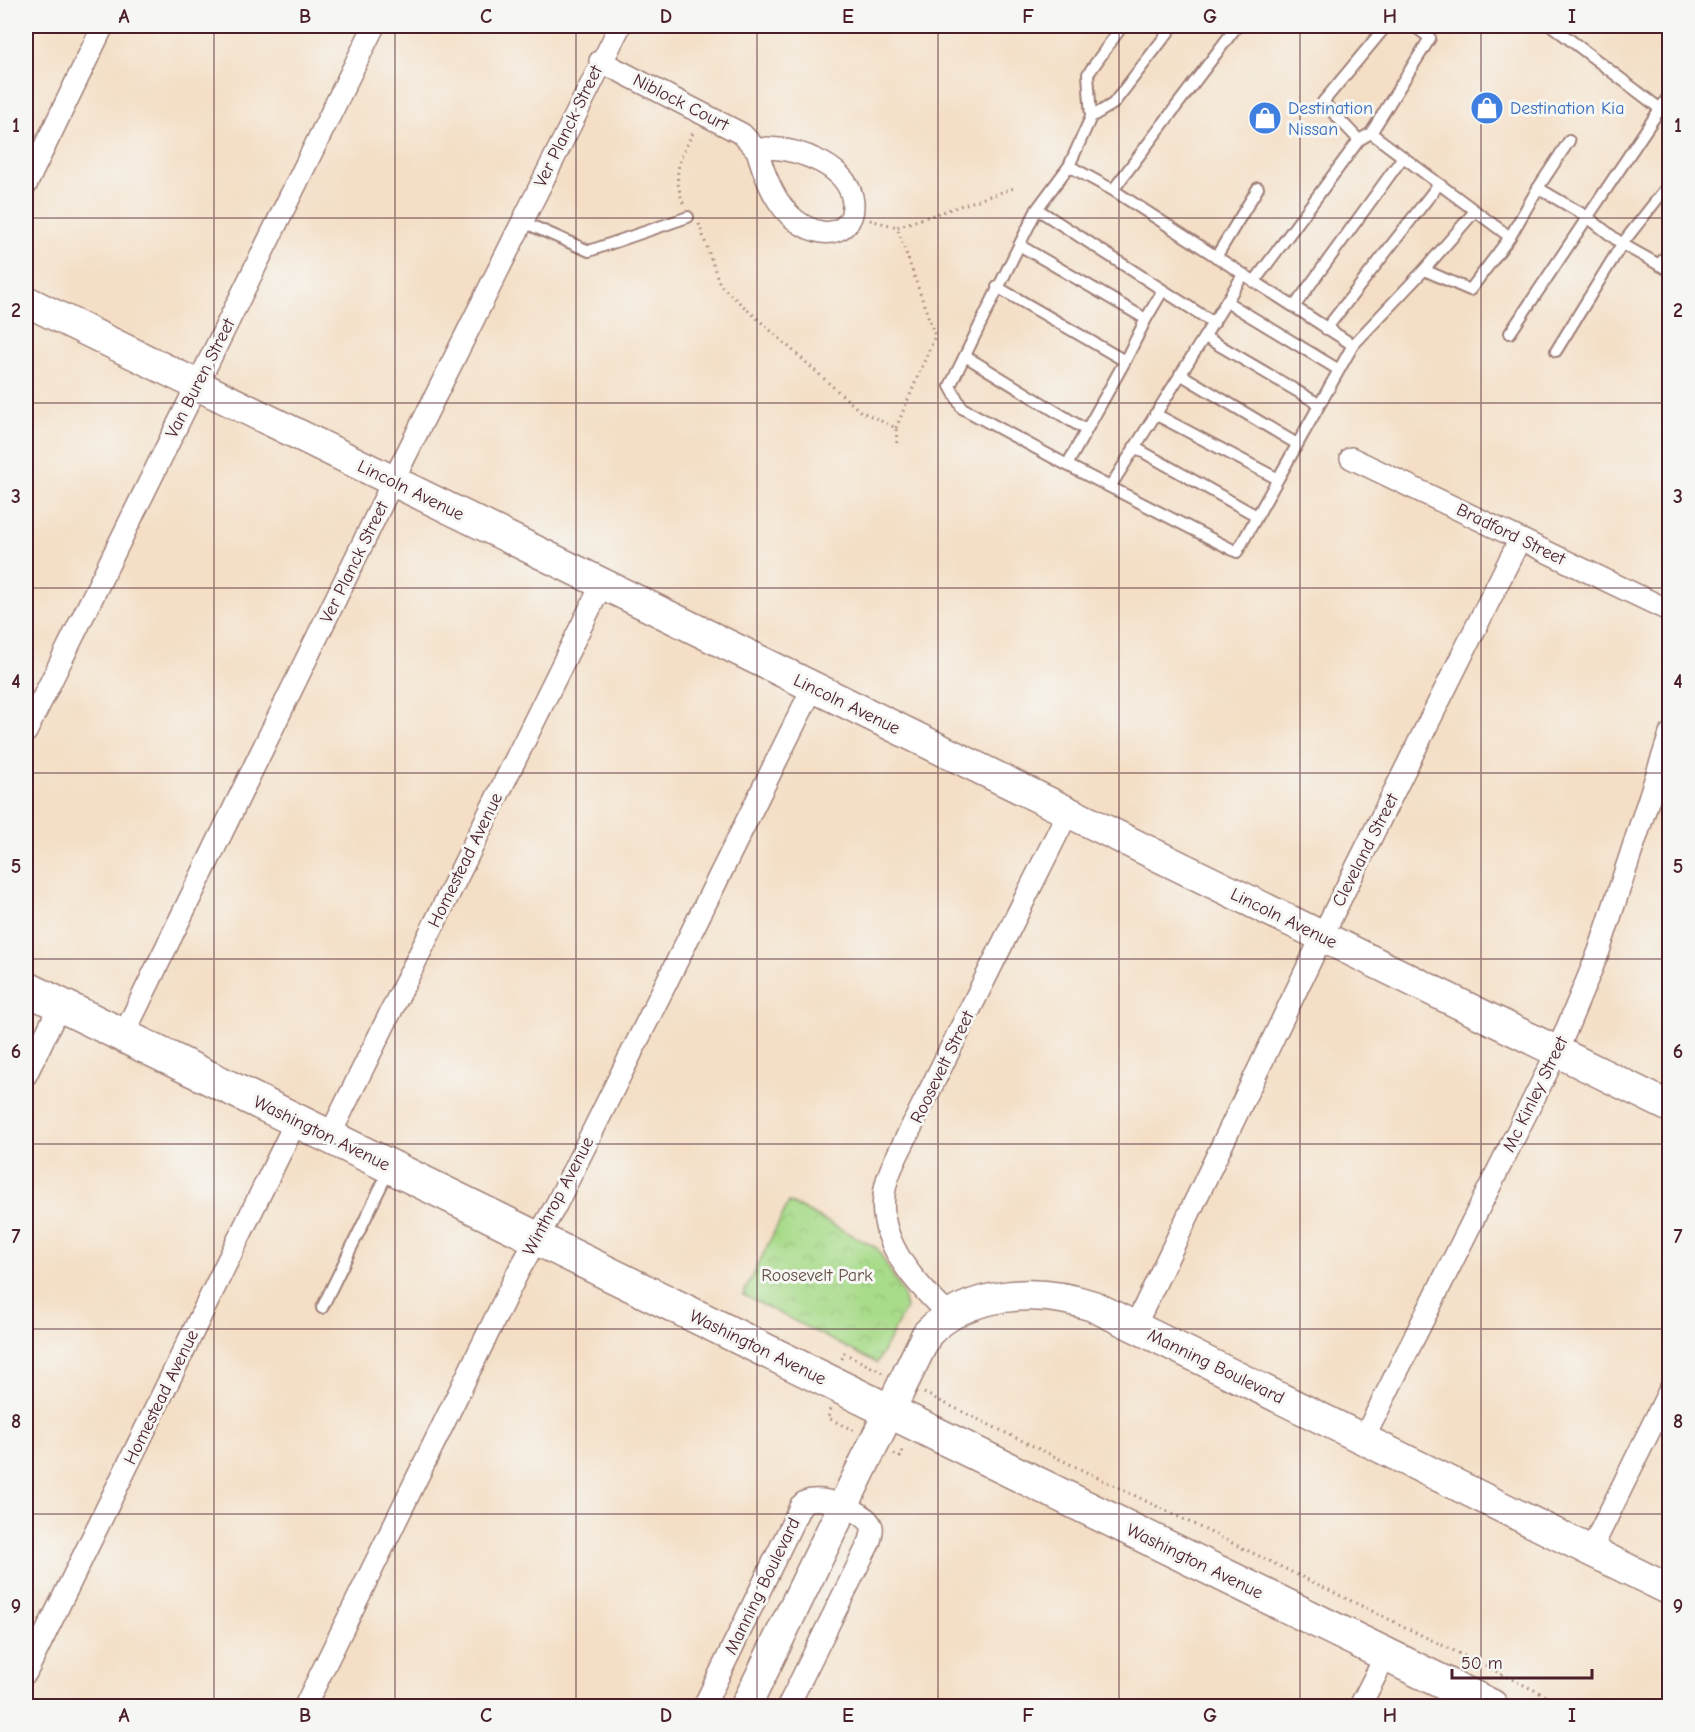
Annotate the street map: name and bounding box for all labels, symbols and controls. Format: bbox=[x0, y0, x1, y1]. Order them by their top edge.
text: A bbox=[118, 5, 130, 28]
text: B bbox=[299, 5, 311, 28]
text: C bbox=[480, 5, 492, 28]
text: D bbox=[660, 5, 672, 28]
text: E bbox=[842, 5, 854, 28]
text: F bbox=[1022, 5, 1034, 28]
text: G bbox=[1203, 5, 1217, 28]
text: H bbox=[1383, 5, 1397, 28]
text: I bbox=[1568, 5, 1576, 28]
street label: Ver Planck Street bbox=[530, 61, 607, 190]
street label: Niblock Court bbox=[629, 69, 733, 136]
shop icon: Destination Kia bbox=[1469, 90, 1505, 126]
place label: Destination Nissan bbox=[1288, 98, 1373, 140]
place label: Destination Kia bbox=[1510, 98, 1624, 119]
shop icon: Destination Nissan bbox=[1247, 100, 1283, 136]
text: 1 bbox=[12, 114, 20, 137]
text: 1 bbox=[1674, 114, 1682, 137]
text: 2 bbox=[11, 299, 21, 322]
text: 2 bbox=[1673, 299, 1683, 322]
street label: Van Buren Street bbox=[161, 314, 240, 441]
street label: Lincoln Avenue bbox=[354, 456, 467, 525]
text: 3 bbox=[11, 485, 21, 508]
text: 3 bbox=[1673, 485, 1683, 508]
street label: Ver Planck Street bbox=[316, 497, 393, 626]
street label: Bradford Street bbox=[1453, 499, 1569, 570]
text: 4 bbox=[11, 670, 21, 693]
street label: Lincoln Avenue bbox=[790, 670, 903, 739]
text: 4 bbox=[1673, 670, 1683, 693]
street label: Homestead Avenue bbox=[424, 789, 507, 931]
street label: Cleveland Street bbox=[1328, 789, 1403, 910]
text: 5 bbox=[11, 855, 21, 878]
text: 5 bbox=[1673, 855, 1683, 878]
street label: Lincoln Avenue bbox=[1227, 884, 1340, 953]
street label: Roosevelt Street bbox=[906, 1007, 979, 1127]
street label: Mc Kinley Street bbox=[1498, 1032, 1573, 1155]
text: 6 bbox=[11, 1040, 21, 1063]
text: 6 bbox=[1673, 1040, 1683, 1063]
street label: Washington Avenue bbox=[250, 1091, 393, 1176]
street label: Winthrop Avenue bbox=[518, 1133, 599, 1259]
text: 7 bbox=[12, 1225, 21, 1248]
text: 7 bbox=[1674, 1225, 1683, 1248]
park label: Roosevelt Park bbox=[761, 1265, 873, 1286]
street label: Washington Avenue bbox=[686, 1305, 829, 1390]
street label: Manning Boulevard bbox=[1144, 1324, 1287, 1409]
street label: Homestead Avenue bbox=[120, 1326, 203, 1468]
text: 8 bbox=[11, 1410, 21, 1433]
text: 8 bbox=[1673, 1410, 1683, 1433]
street label: Manning Boulevard bbox=[720, 1515, 805, 1658]
street label: Washington Avenue bbox=[1123, 1519, 1266, 1604]
text: 9 bbox=[11, 1595, 21, 1618]
text: 9 bbox=[1673, 1595, 1683, 1618]
scale bar bbox=[1452, 1642, 1592, 1680]
text: 50 m bbox=[1461, 1653, 1503, 1674]
text: A bbox=[118, 1704, 130, 1727]
text: B bbox=[299, 1704, 311, 1727]
text: C bbox=[480, 1704, 492, 1727]
text: D bbox=[660, 1704, 672, 1727]
text: E bbox=[842, 1704, 854, 1727]
text: F bbox=[1022, 1704, 1034, 1727]
text: G bbox=[1203, 1704, 1217, 1727]
text: H bbox=[1383, 1704, 1397, 1727]
text: I bbox=[1568, 1704, 1576, 1727]

